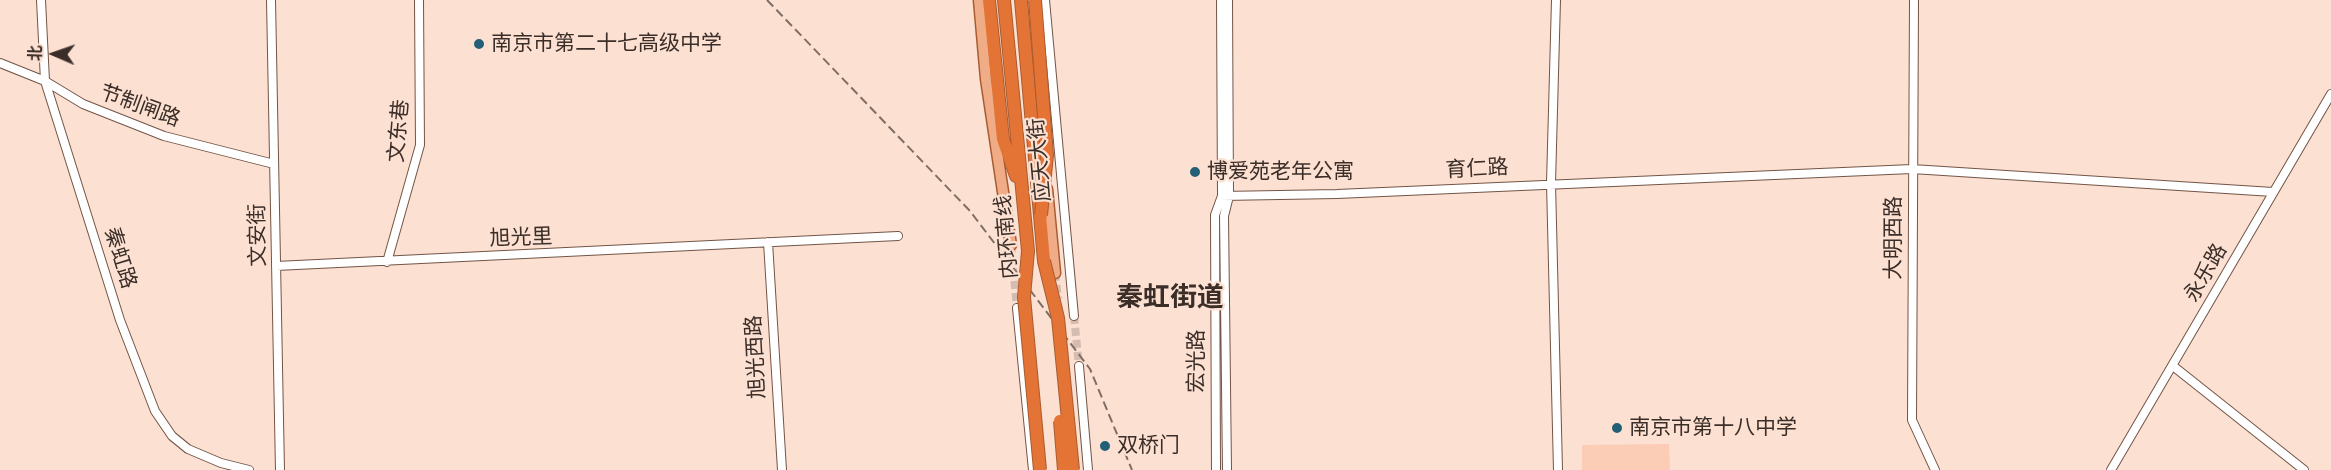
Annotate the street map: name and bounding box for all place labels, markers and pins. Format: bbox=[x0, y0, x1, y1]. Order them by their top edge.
place label: 南京市第二十七高级中学 bbox=[491, 31, 722, 57]
marker: 南京市第二十七高级中学 bbox=[472, 37, 486, 51]
place label: 博爱苑老年公寓 bbox=[1207, 159, 1354, 185]
marker: 博爱苑老年公寓 bbox=[1188, 165, 1202, 179]
place label: 南京市第十八中学 bbox=[1629, 415, 1797, 441]
marker: 南京市第十八中学 bbox=[1610, 421, 1624, 435]
place label: 双桥门 bbox=[1117, 433, 1180, 459]
marker: 双桥门 bbox=[1098, 439, 1112, 453]

